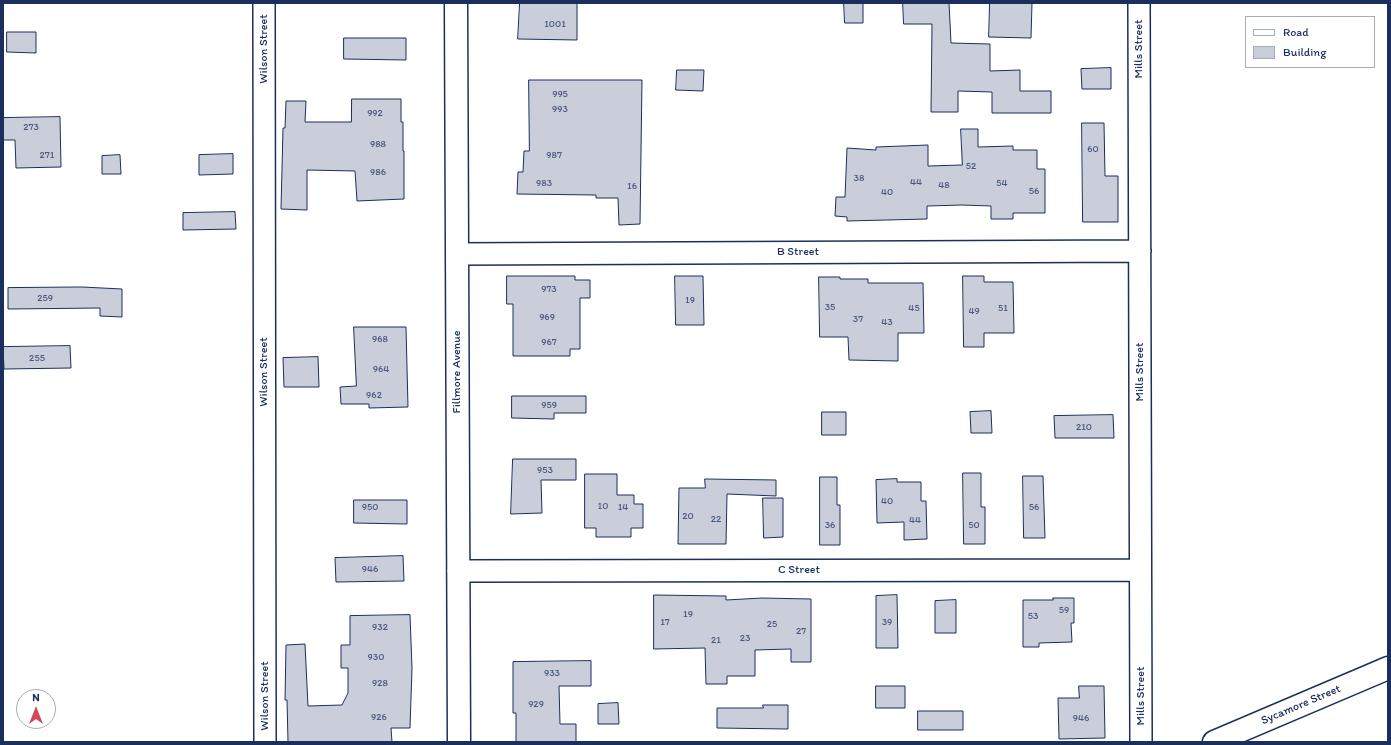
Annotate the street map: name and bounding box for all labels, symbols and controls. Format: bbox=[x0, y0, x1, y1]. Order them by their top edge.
street label: Wilson Street bbox=[257, 14, 271, 84]
legend bbox=[1245, 16, 1375, 68]
house number: 1001 bbox=[544, 18, 566, 30]
street label: Mills Street bbox=[1132, 19, 1146, 79]
text: Road bbox=[1283, 25, 1309, 39]
text: Building bbox=[1283, 45, 1326, 59]
house number: 995 bbox=[552, 88, 568, 100]
house number: 993 bbox=[552, 103, 568, 115]
house number: 992 bbox=[367, 107, 383, 119]
house number: 273 bbox=[23, 121, 39, 133]
house number: 988 bbox=[370, 138, 386, 150]
house number: 60 bbox=[1087, 143, 1099, 155]
house number: 271 bbox=[40, 149, 54, 161]
house number: 987 bbox=[546, 149, 562, 161]
house number: 52 bbox=[966, 160, 976, 172]
house number: 986 bbox=[370, 166, 386, 178]
house number: 38 bbox=[854, 172, 864, 184]
house number: 44 bbox=[910, 176, 922, 188]
house number: 983 bbox=[536, 177, 552, 189]
house number: 54 bbox=[996, 177, 1008, 189]
house number: 48 bbox=[938, 179, 950, 191]
house number: 16 bbox=[627, 180, 637, 192]
house number: 56 bbox=[1029, 185, 1039, 197]
house number: 40 bbox=[881, 186, 893, 198]
street label: B Street bbox=[777, 245, 819, 259]
house number: 973 bbox=[541, 283, 557, 295]
house number: 259 bbox=[37, 292, 53, 304]
house number: 19 bbox=[685, 294, 695, 306]
house number: 35 bbox=[825, 301, 835, 313]
house number: 45 bbox=[908, 302, 920, 314]
house number: 51 bbox=[998, 302, 1008, 314]
house number: 49 bbox=[968, 305, 980, 317]
house number: 969 bbox=[539, 311, 555, 323]
house number: 37 bbox=[853, 313, 863, 325]
house number: 43 bbox=[881, 316, 893, 328]
street label: Fillmore Avenue bbox=[450, 331, 464, 413]
house number: 968 bbox=[372, 333, 388, 345]
house number: 967 bbox=[541, 336, 557, 348]
street label: Wilson Street bbox=[257, 337, 271, 407]
street label: Mills Street bbox=[1133, 342, 1147, 402]
house number: 255 bbox=[29, 352, 45, 364]
house number: 964 bbox=[373, 363, 389, 375]
house number: 962 bbox=[366, 389, 382, 401]
house number: 959 bbox=[541, 399, 557, 411]
house number: 210 bbox=[1076, 421, 1092, 433]
house number: 953 bbox=[537, 464, 553, 476]
house number: 40 bbox=[881, 495, 893, 507]
house number: 10 bbox=[598, 500, 608, 512]
house number: 950 bbox=[362, 501, 378, 513]
house number: 14 bbox=[618, 501, 628, 513]
house number: 56 bbox=[1029, 501, 1039, 513]
house number: 20 bbox=[682, 510, 694, 522]
house number: 22 bbox=[711, 513, 721, 525]
house number: 44 bbox=[909, 514, 921, 526]
house number: 36 bbox=[825, 519, 835, 531]
house number: 50 bbox=[968, 519, 980, 531]
house number: 946 bbox=[362, 563, 378, 575]
street label: C Street bbox=[778, 563, 820, 577]
house number: 59 bbox=[1059, 604, 1069, 616]
house number: 19 bbox=[683, 608, 693, 620]
house number: 53 bbox=[1028, 610, 1038, 622]
house number: 17 bbox=[660, 616, 670, 628]
house number: 39 bbox=[882, 616, 892, 628]
house number: 25 bbox=[767, 618, 777, 630]
house number: 932 bbox=[372, 621, 388, 633]
house number: 27 bbox=[796, 625, 806, 637]
house number: 23 bbox=[740, 632, 750, 644]
house number: 21 bbox=[711, 634, 721, 646]
house number: 930 bbox=[368, 651, 384, 663]
street label: Wilson Street bbox=[258, 661, 272, 731]
street label: Mills Street bbox=[1134, 666, 1148, 726]
house number: 933 bbox=[544, 667, 560, 679]
house number: 928 bbox=[372, 677, 388, 689]
street label: Sycamore Street bbox=[1259, 682, 1343, 728]
north arrow bbox=[16, 689, 56, 729]
text: N bbox=[32, 691, 40, 704]
house number: 929 bbox=[528, 698, 544, 710]
house number: 926 bbox=[371, 711, 387, 723]
house number: 946 bbox=[1073, 712, 1089, 724]

